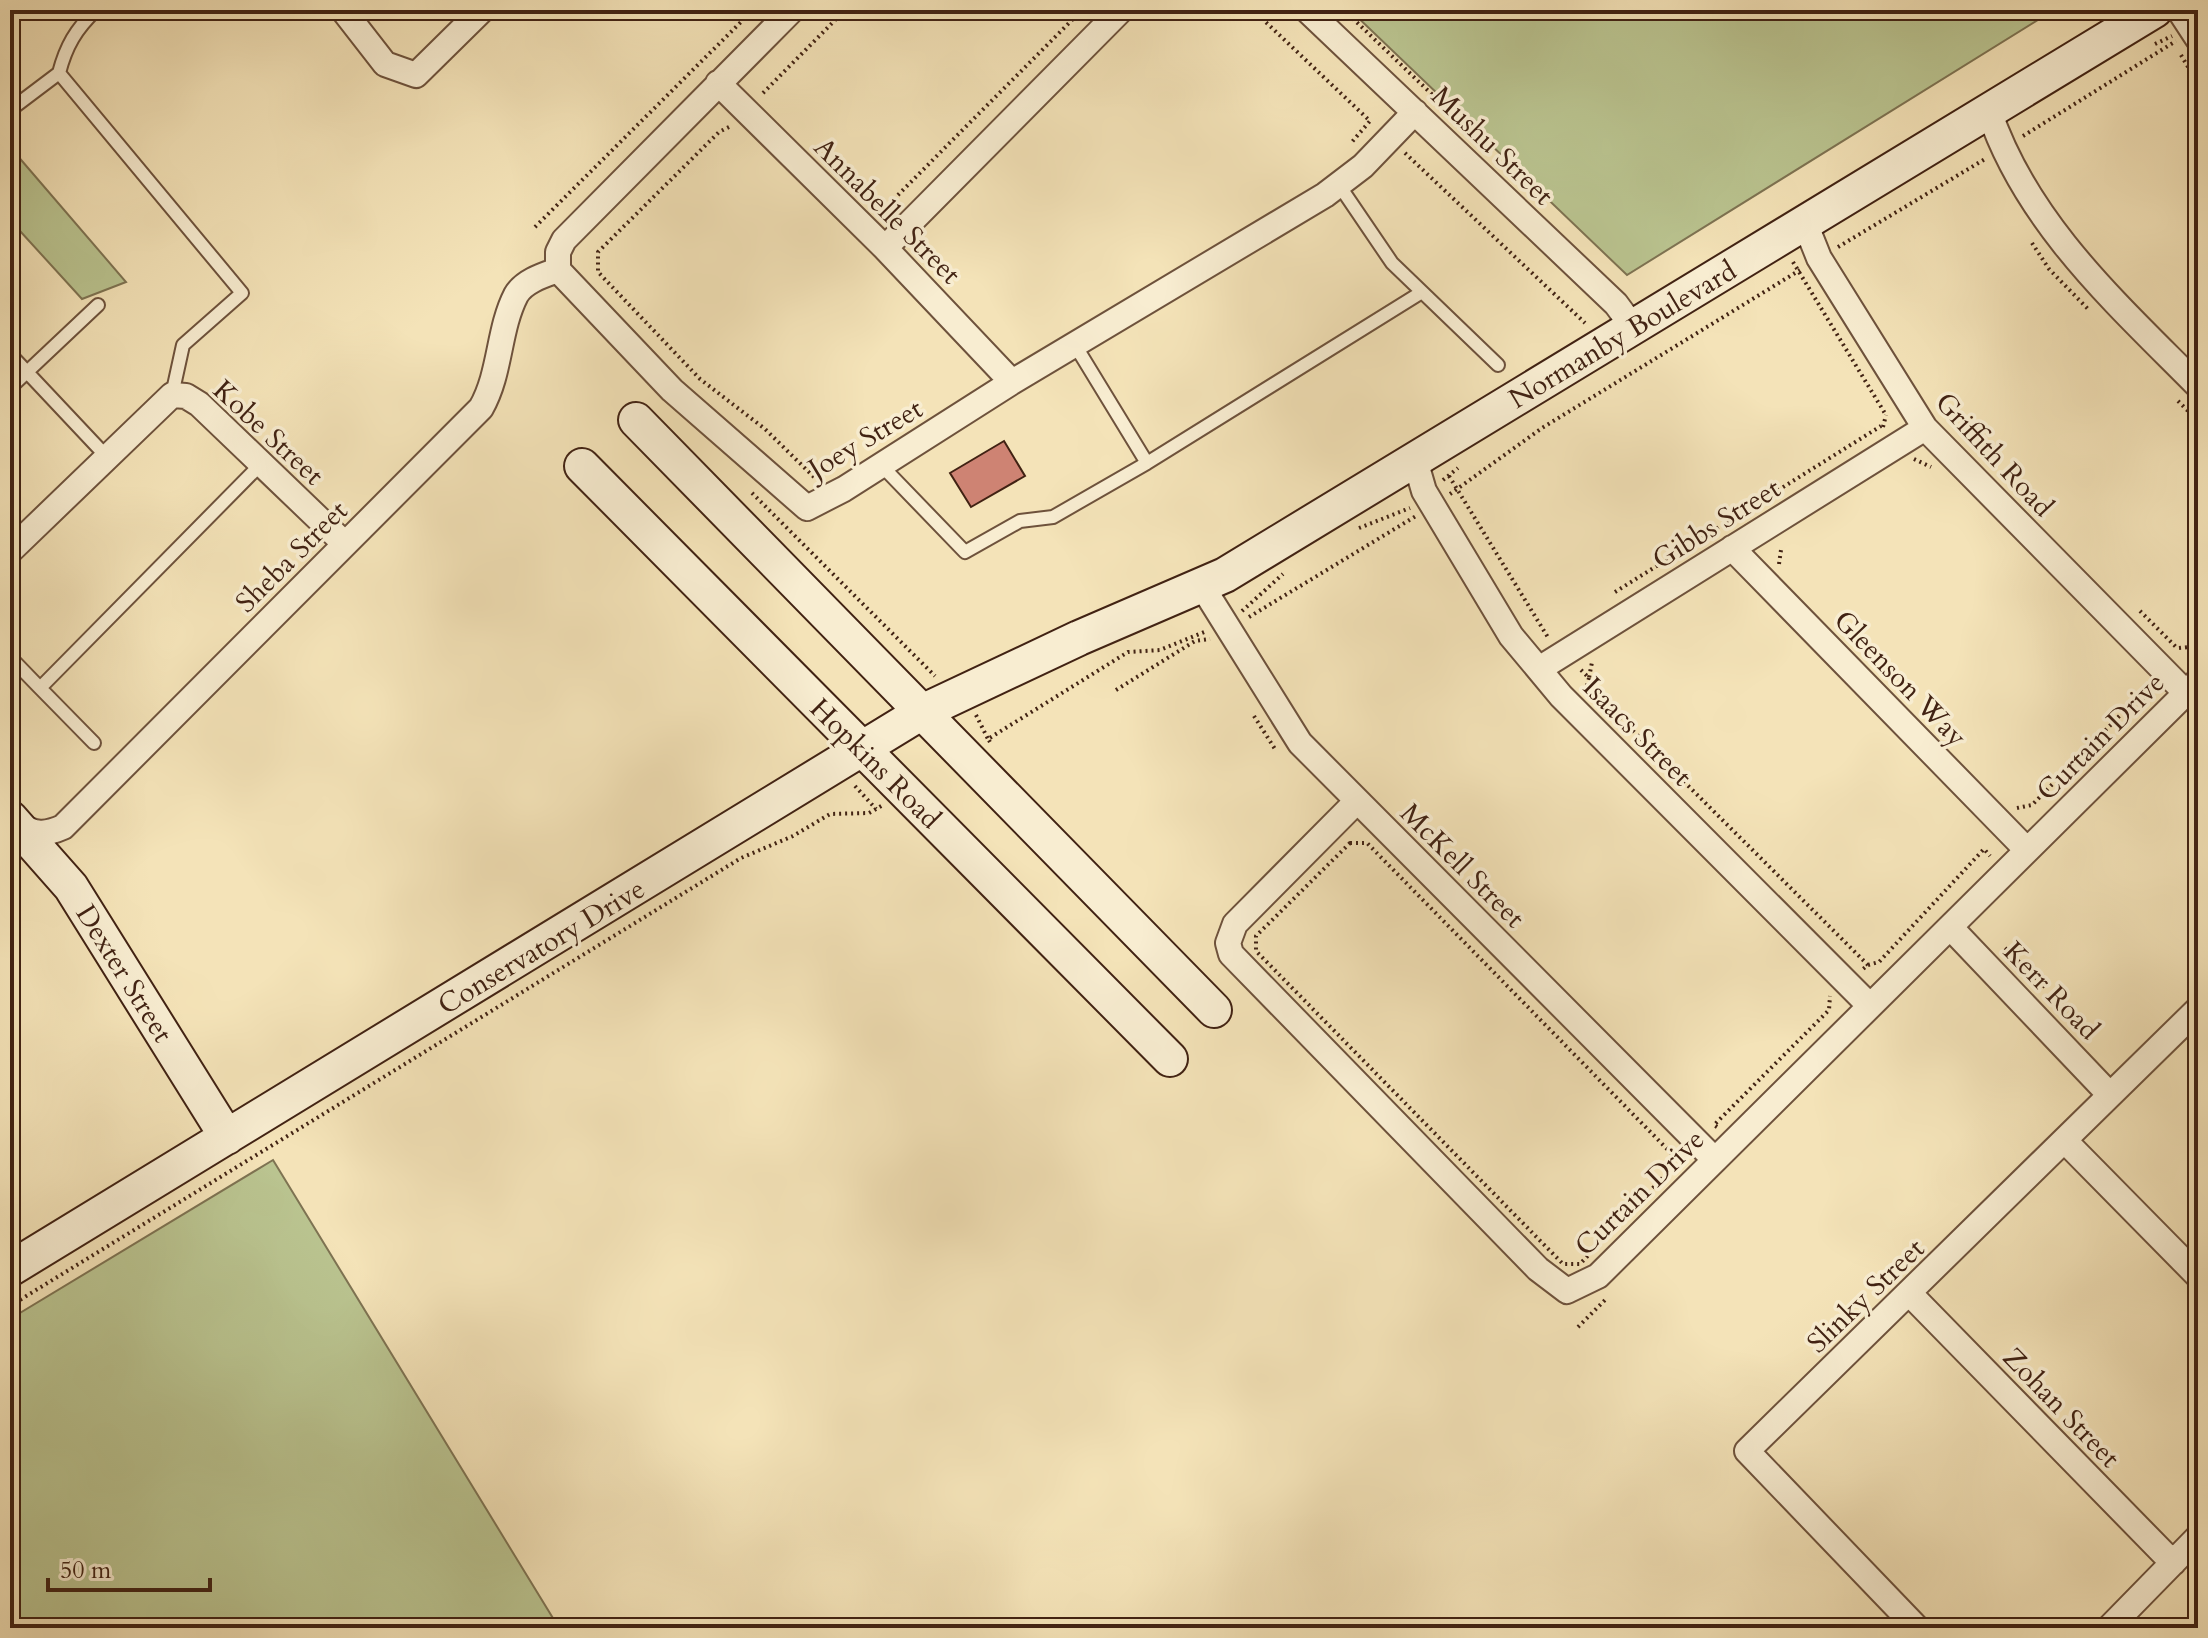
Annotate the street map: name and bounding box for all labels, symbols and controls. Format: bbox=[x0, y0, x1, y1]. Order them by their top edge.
street label: Mushu Street bbox=[1423, 78, 1562, 214]
street label: Annabelle Street bbox=[805, 129, 969, 293]
street label: Normanby Boulevard bbox=[1502, 252, 1743, 418]
street label: Kobe Street bbox=[205, 372, 332, 494]
street label: Griffith Road bbox=[1927, 384, 2062, 525]
street label: Joey Street bbox=[798, 390, 930, 490]
street label: Gibbs Street bbox=[1645, 469, 1788, 578]
street label: Sheba Street bbox=[227, 492, 356, 621]
street label: Gleenson Way bbox=[1825, 602, 1975, 755]
street label: Curtain Drive bbox=[2028, 664, 2173, 809]
street label: Isaacs Street bbox=[1574, 669, 1700, 795]
street label: Hopkins Road bbox=[802, 690, 949, 838]
street label: McKell Street bbox=[1392, 795, 1533, 936]
street label: Conservatory Drive bbox=[431, 870, 652, 1024]
street label: Dexter Street bbox=[67, 897, 182, 1050]
street label: Kerr Road bbox=[1995, 933, 2108, 1048]
street label: Curtain Drive bbox=[1566, 1121, 1713, 1264]
street label: Slinky Street bbox=[1799, 1230, 1933, 1361]
street label: Zohan Street bbox=[1994, 1339, 2128, 1476]
scale bar bbox=[48, 1542, 210, 1592]
text: 50 m bbox=[60, 1554, 112, 1587]

